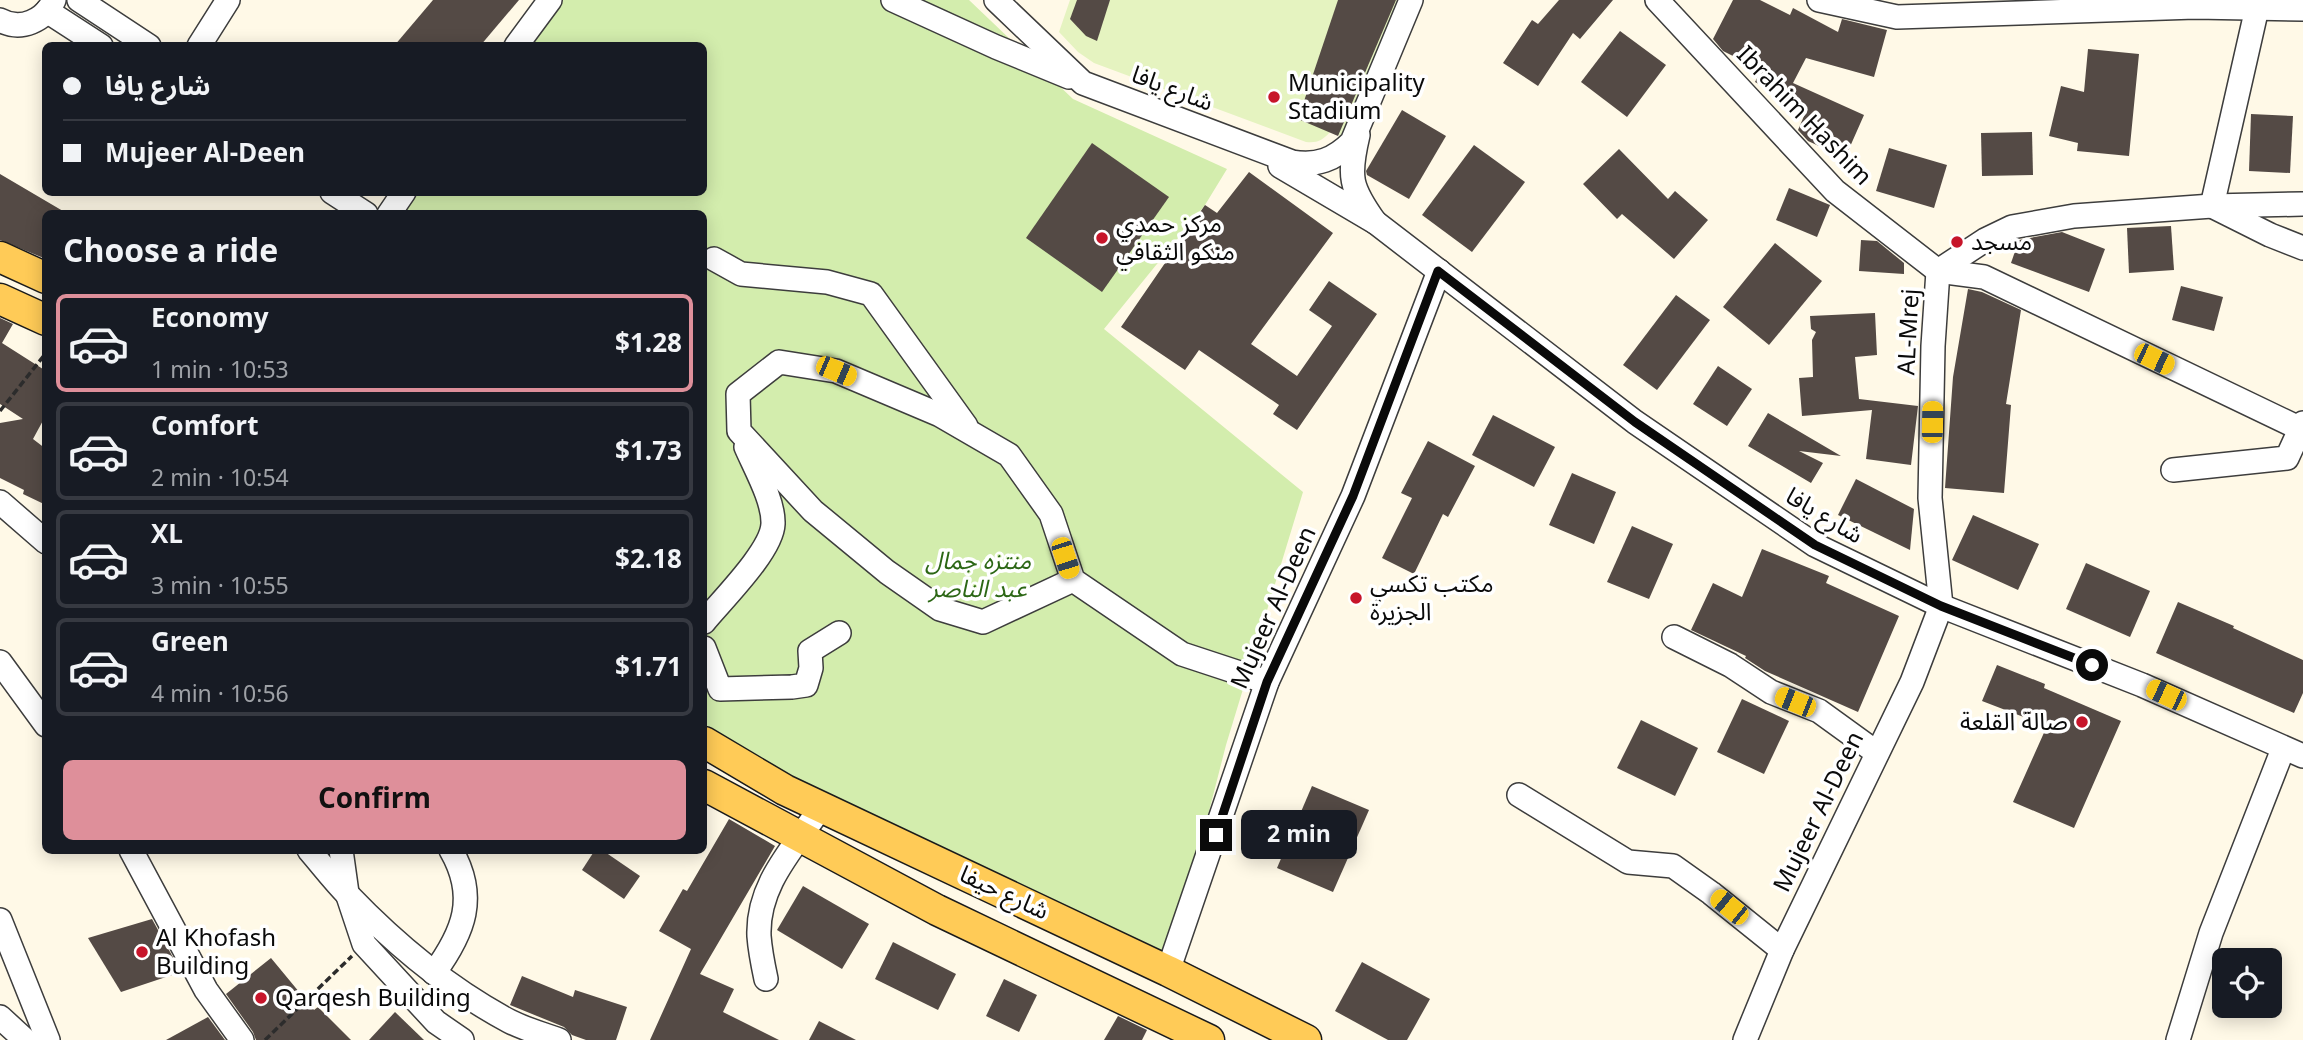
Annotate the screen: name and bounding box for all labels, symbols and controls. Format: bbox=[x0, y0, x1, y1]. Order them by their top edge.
street label: Ibrahim Hashim bbox=[1723, 33, 1885, 199]
street label: شارع يافا bbox=[1123, 50, 1221, 128]
place label: Municipality Stadium bbox=[1288, 58, 1426, 137]
text: شارع يافا bbox=[105, 59, 210, 114]
marker: Municipality Stadium bbox=[1266, 89, 1282, 105]
text: Mujeer Al-Deen bbox=[105, 126, 305, 181]
place label: مركز حمدي منكو الثقافي bbox=[1116, 199, 1235, 278]
place label: مسجد bbox=[1971, 217, 2032, 268]
text: Choose a ride bbox=[63, 218, 278, 286]
marker: مركز حمدي منكو الثقافي bbox=[1094, 230, 1110, 246]
marker: مسجد bbox=[1949, 234, 1965, 250]
street label: AL-Mrej bbox=[1881, 287, 1937, 377]
text: Economy bbox=[151, 291, 269, 346]
icon: car bbox=[67, 312, 130, 375]
text: $1.28 bbox=[615, 316, 682, 371]
car bbox=[2131, 340, 2178, 378]
text: 1 min · 10:53 bbox=[151, 346, 289, 395]
car bbox=[813, 353, 860, 389]
text: Comfort bbox=[151, 399, 258, 454]
car bbox=[1922, 401, 1943, 443]
icon: car bbox=[67, 420, 130, 483]
text: $1.73 bbox=[615, 424, 682, 479]
text: 2 min · 10:54 bbox=[151, 454, 289, 503]
street label: شارع يافا bbox=[1774, 472, 1874, 560]
text: XL bbox=[151, 507, 183, 562]
street label: Mujeer Al-Deen bbox=[1215, 518, 1333, 698]
icon: car bbox=[67, 528, 130, 591]
text: $2.18 bbox=[615, 532, 682, 587]
car bbox=[1049, 535, 1082, 581]
park label: منتزه جمال عبد الناصر bbox=[925, 536, 1031, 615]
place label: مكتب تكسي الجزيرة bbox=[1370, 559, 1494, 638]
text: 3 min · 10:55 bbox=[151, 562, 289, 611]
marker: مكتب تكسي الجزيرة bbox=[1348, 590, 1364, 606]
text: Green bbox=[151, 615, 229, 670]
icon: car bbox=[67, 636, 130, 699]
text: $1.71 bbox=[615, 640, 682, 695]
route start bbox=[2076, 649, 2108, 681]
text: 4 min · 10:56 bbox=[151, 670, 289, 719]
car bbox=[2143, 677, 2190, 713]
car bbox=[1772, 684, 1819, 720]
place label: صالة القلعة bbox=[1960, 697, 2068, 748]
marker: صالة القلعة bbox=[2074, 714, 2090, 730]
street label: Mujeer Al-Deen bbox=[1758, 722, 1880, 902]
button: Confirm bbox=[63, 760, 686, 840]
callout: 2 min bbox=[1240, 810, 1356, 860]
text: 2 min bbox=[1267, 810, 1331, 859]
route end bbox=[1200, 819, 1232, 851]
street label: شارع حيفا bbox=[950, 850, 1058, 936]
car bbox=[1707, 886, 1752, 928]
place label: Al Khofash Building bbox=[156, 913, 276, 992]
marker: Al Khofash Building bbox=[134, 944, 150, 960]
map controls bbox=[2212, 948, 2282, 1018]
button: locate bbox=[2212, 948, 2282, 1018]
place label: Qarqesh Building bbox=[275, 973, 471, 1024]
marker: Qarqesh Building bbox=[253, 990, 269, 1006]

